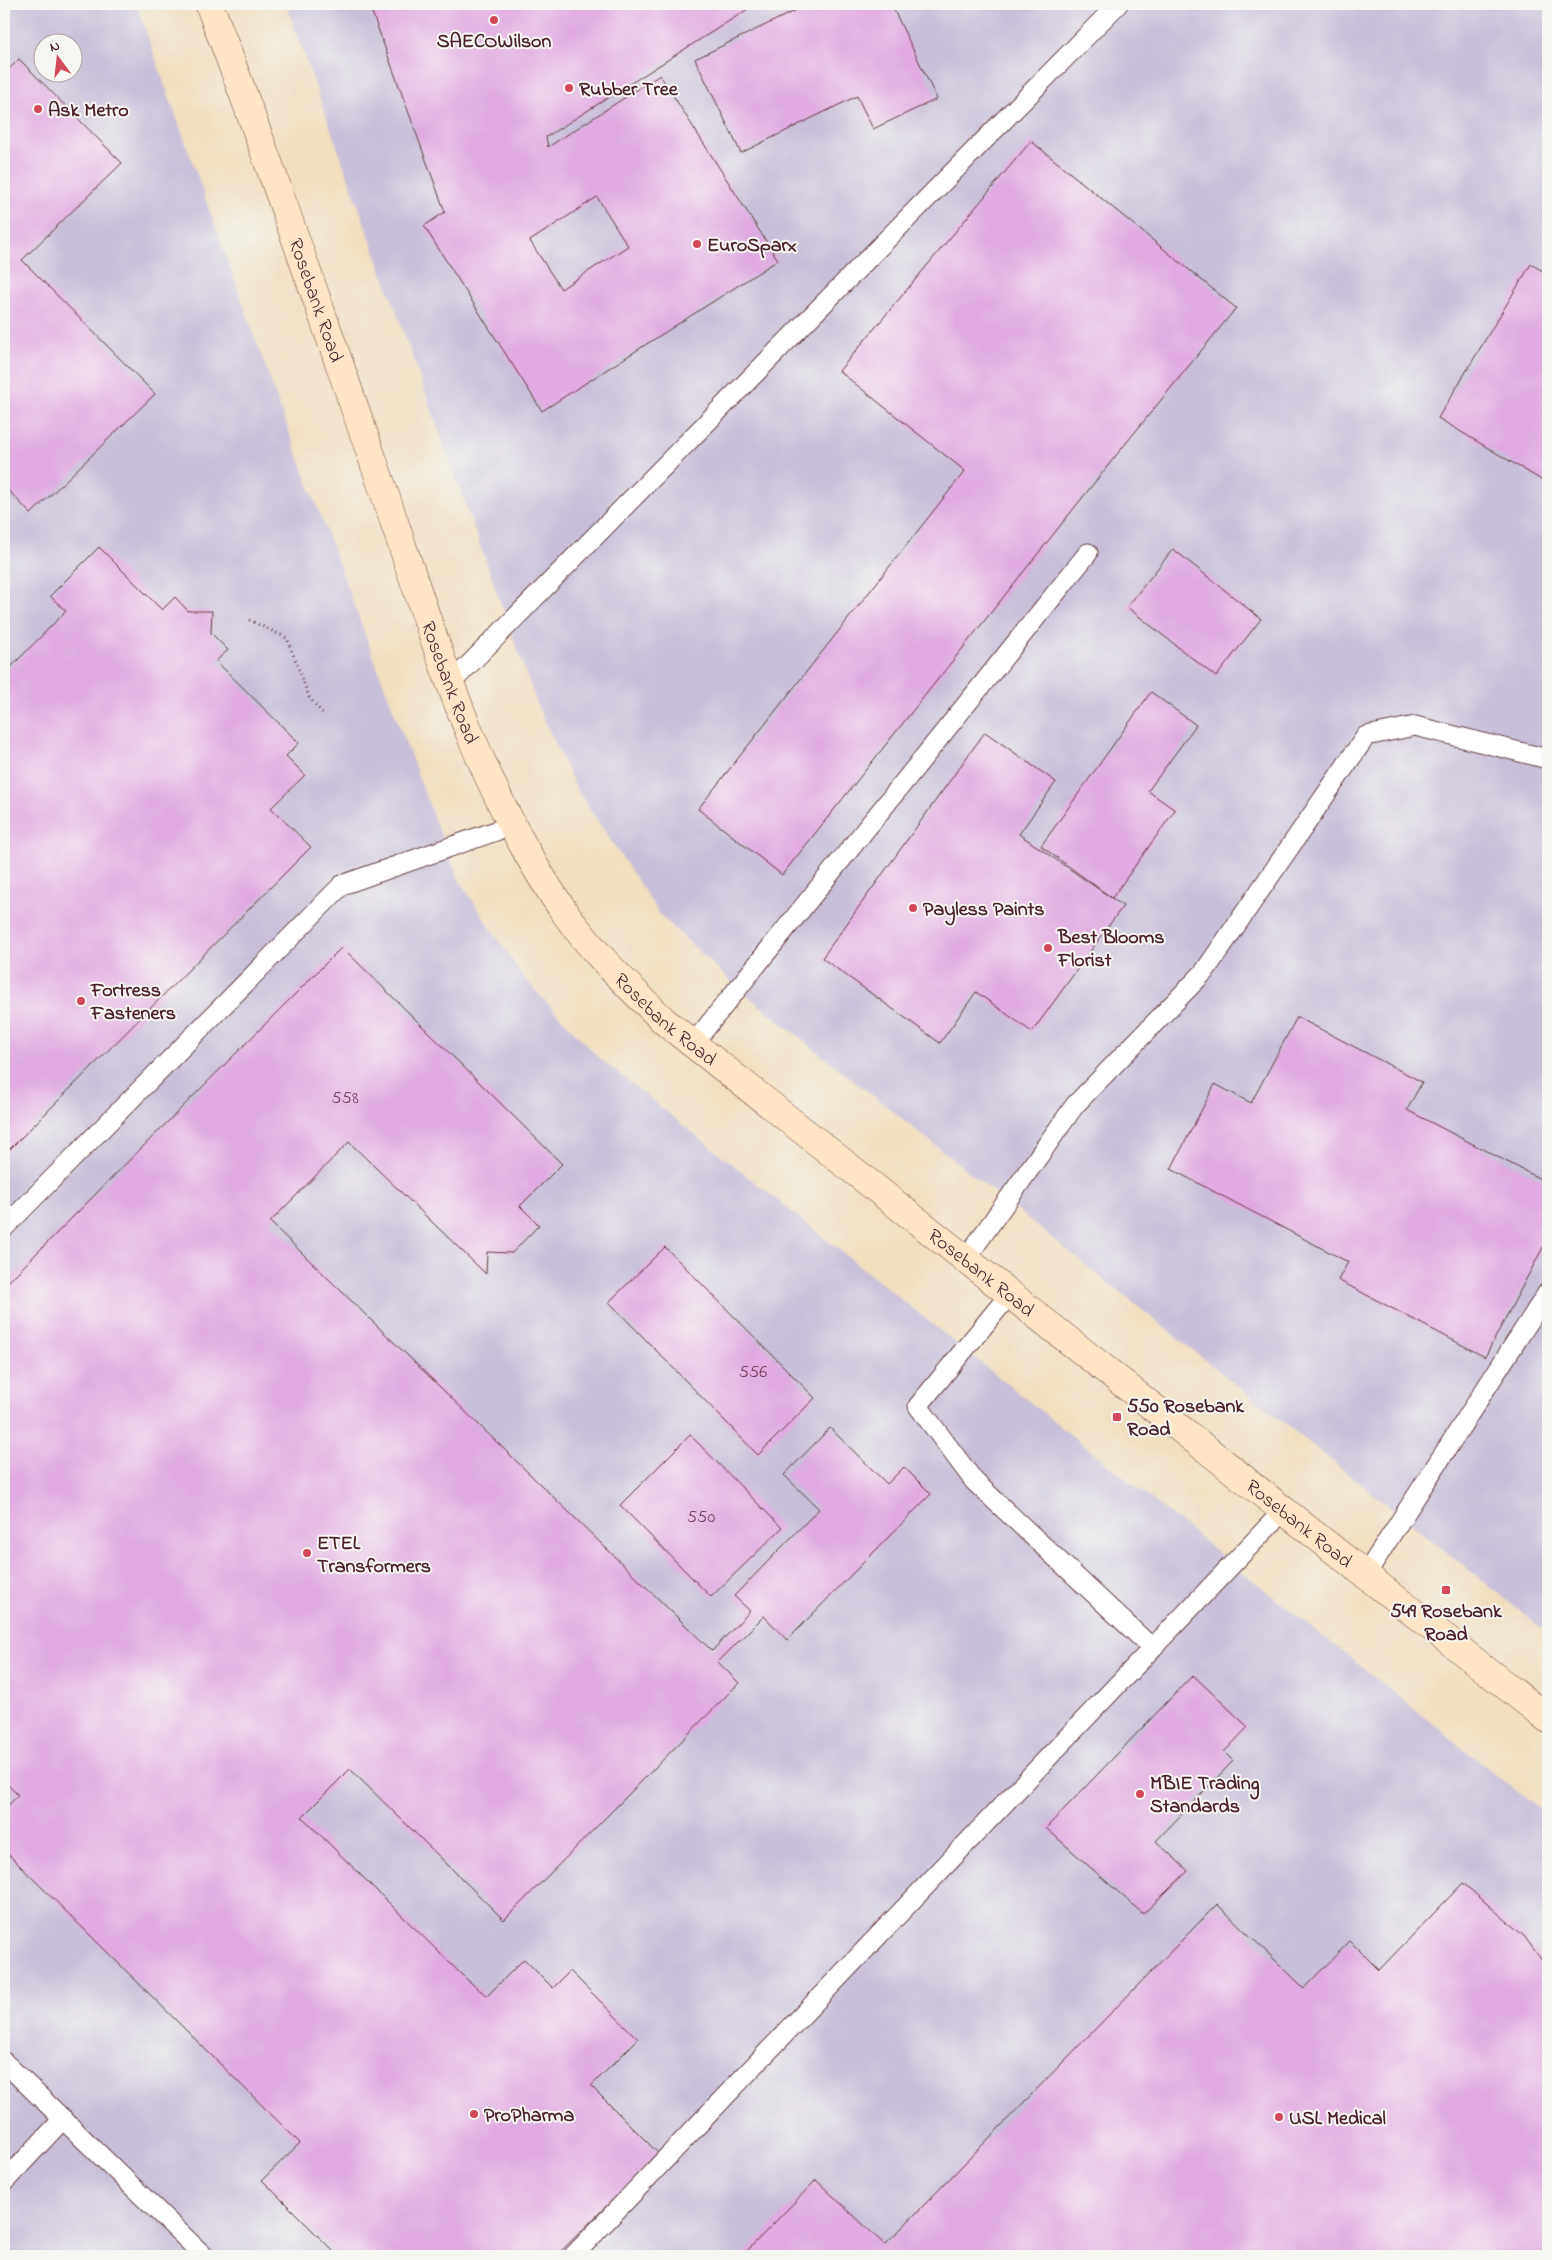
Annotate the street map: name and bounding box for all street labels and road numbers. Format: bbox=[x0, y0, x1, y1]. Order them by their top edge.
street label: Rosebank Road bbox=[280, 235, 350, 367]
street label: Rosebank Road bbox=[412, 618, 485, 749]
street label: Rosebank Road bbox=[606, 967, 722, 1074]
street label: Rosebank Road bbox=[921, 1223, 1040, 1325]
street label: Rosebank Road bbox=[1238, 1473, 1358, 1576]

